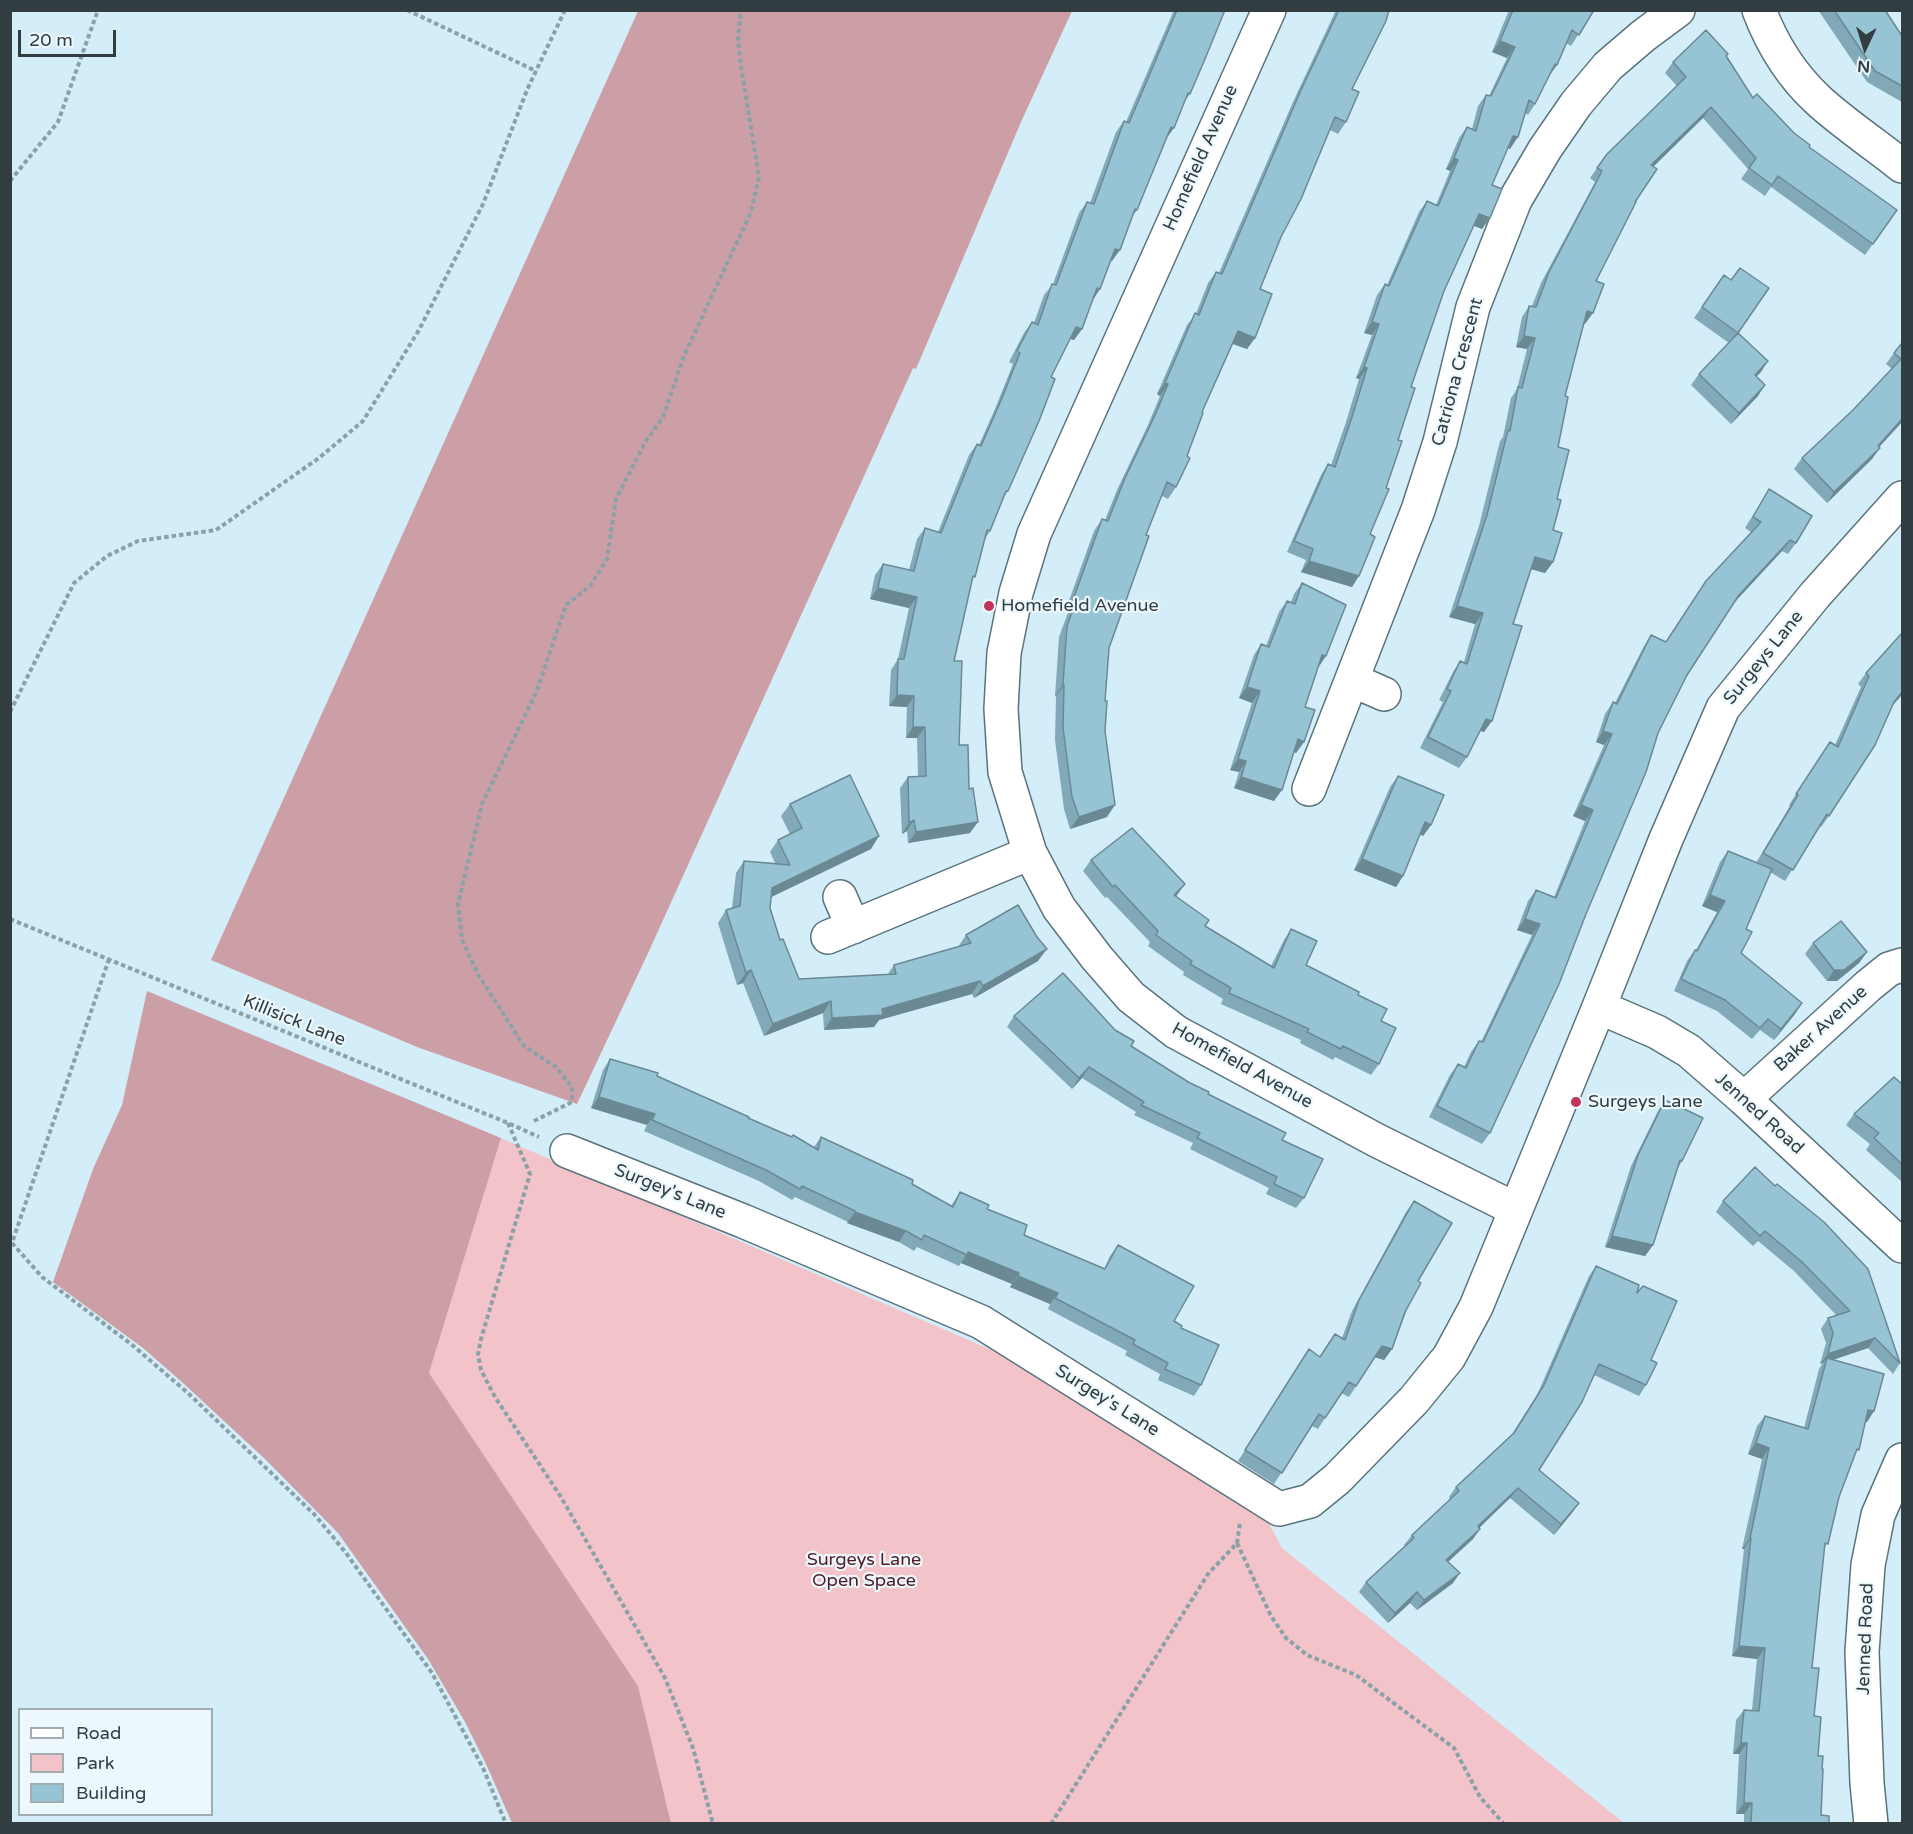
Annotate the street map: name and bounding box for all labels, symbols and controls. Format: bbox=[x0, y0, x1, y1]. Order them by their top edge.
scale bar bbox=[21, 18, 118, 56]
north arrow bbox=[1835, 18, 1895, 78]
text: 20 m bbox=[29, 29, 73, 51]
text: N bbox=[1857, 56, 1871, 76]
street label: Homefield Avenue bbox=[1159, 82, 1243, 234]
street label: Catriona Crescent bbox=[1428, 296, 1488, 448]
place label: Homefield Avenue bbox=[1001, 595, 1159, 617]
marker: Homefield Avenue bbox=[982, 599, 996, 613]
street label: Surgeys Lane bbox=[1720, 607, 1808, 709]
street label: Baker Avenue bbox=[1770, 981, 1872, 1077]
street label: Killisick Lane bbox=[240, 991, 348, 1051]
street label: Homefield Avenue bbox=[1168, 1018, 1316, 1114]
street label: Jenned Road bbox=[1710, 1069, 1808, 1159]
place label: Surgeys Lane bbox=[1588, 1091, 1703, 1113]
marker: Surgeys Lane bbox=[1569, 1095, 1583, 1109]
street label: Surgey's Lane bbox=[611, 1160, 729, 1224]
street label: Surgey's Lane bbox=[1051, 1360, 1163, 1442]
park label: Surgeys Lane Open Space bbox=[807, 1549, 921, 1592]
street label: Jenned Road bbox=[1853, 1583, 1879, 1695]
legend bbox=[18, 1708, 213, 1816]
text: Road bbox=[76, 1722, 121, 1744]
text: Park bbox=[76, 1752, 114, 1774]
text: Building bbox=[76, 1782, 146, 1804]

